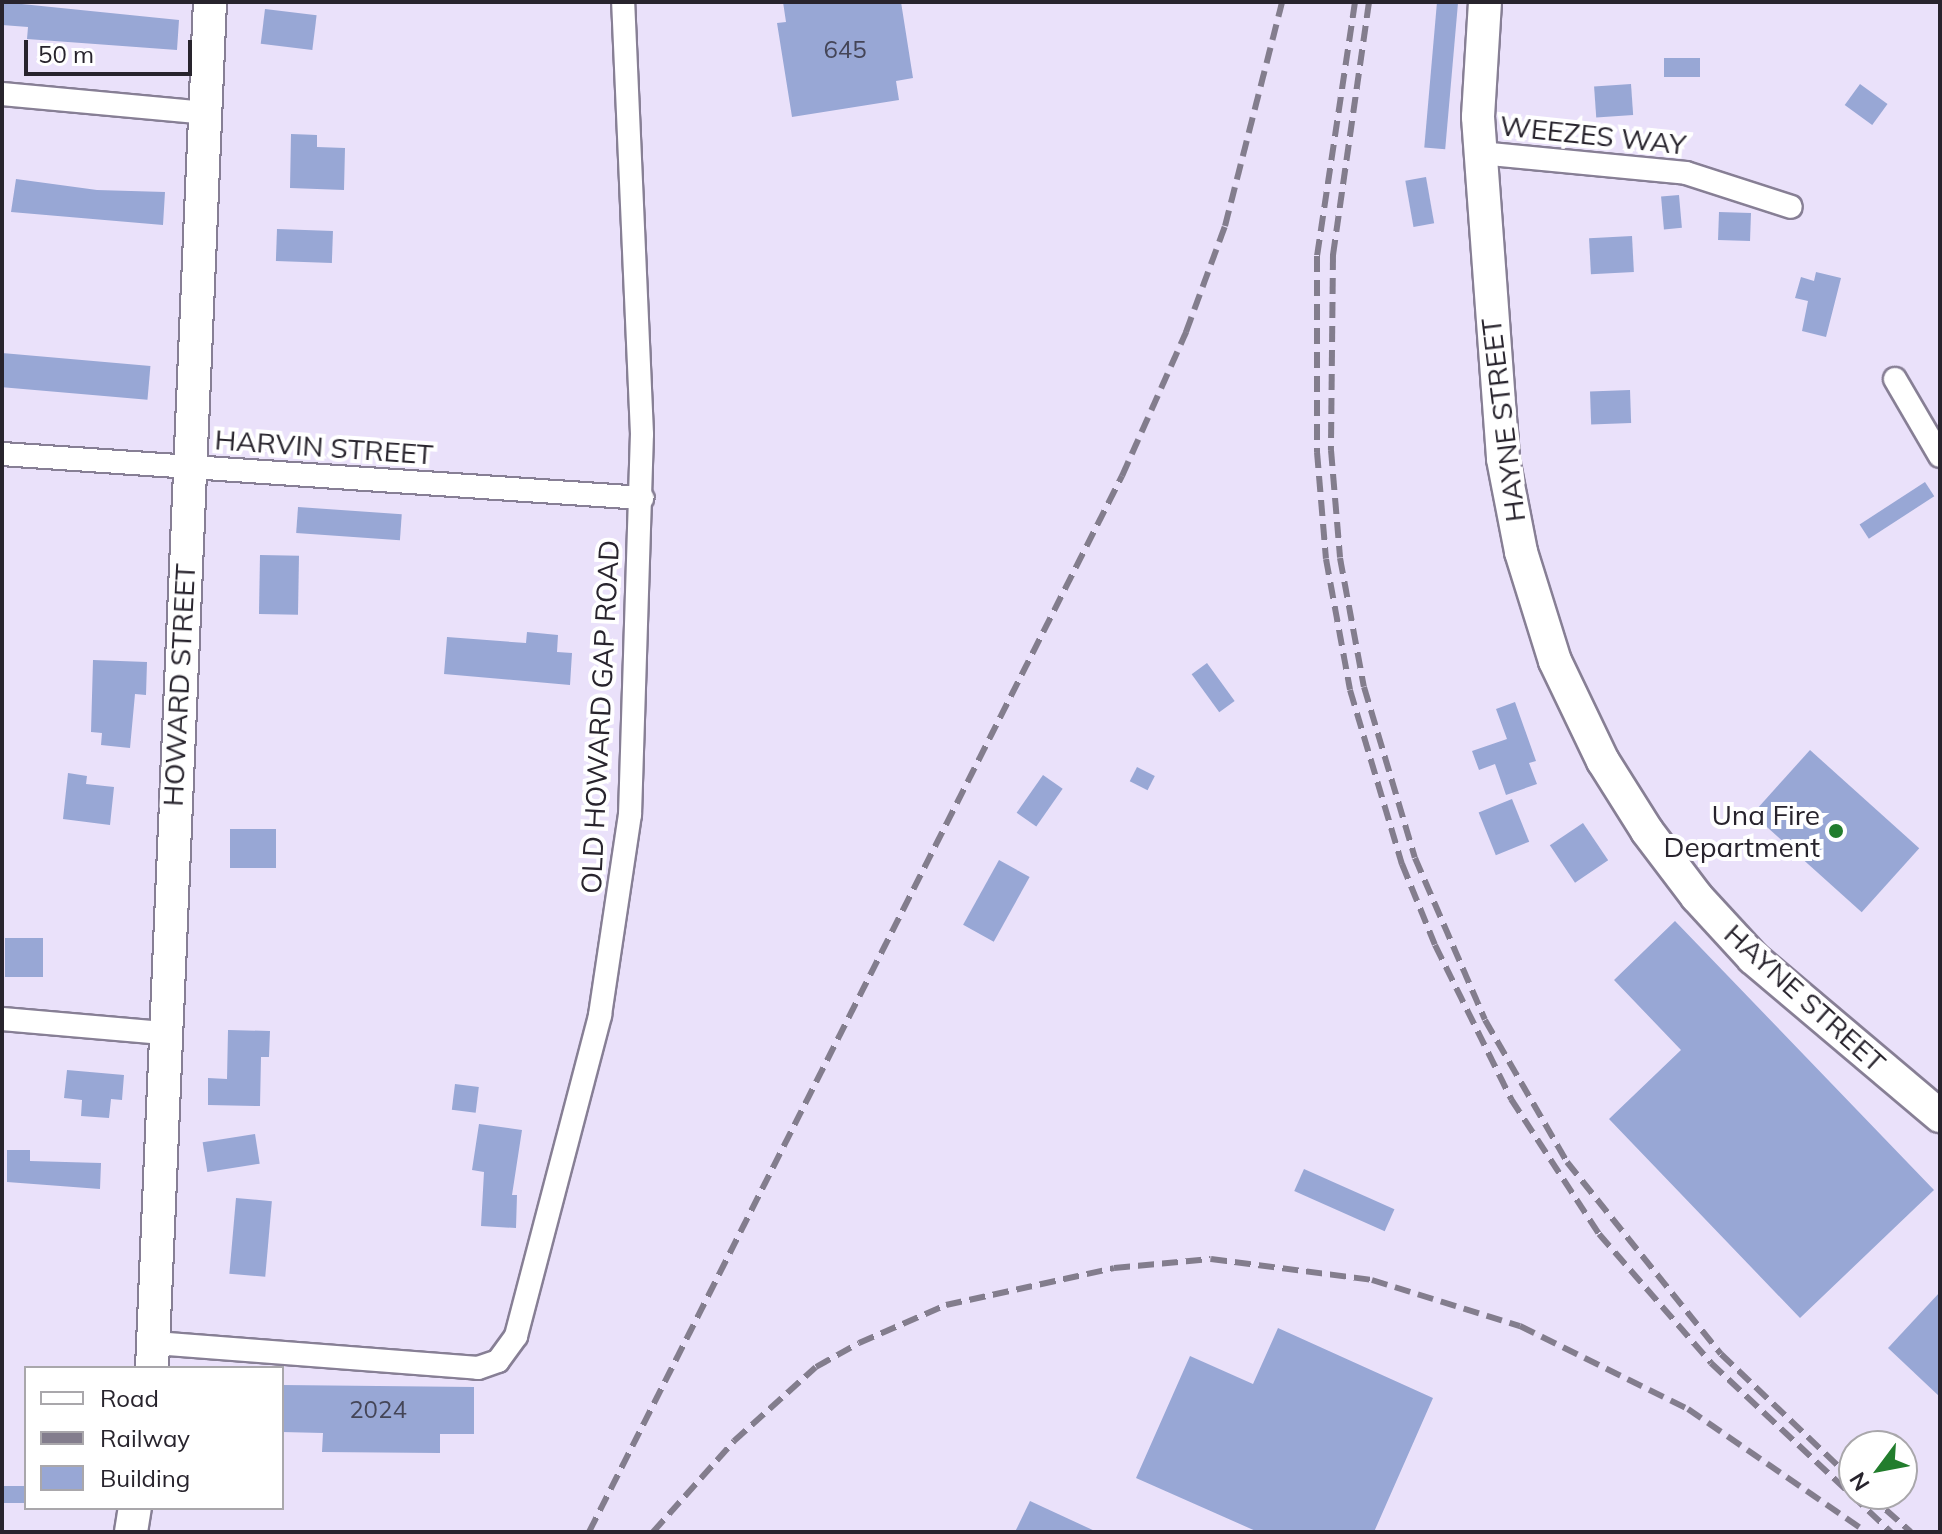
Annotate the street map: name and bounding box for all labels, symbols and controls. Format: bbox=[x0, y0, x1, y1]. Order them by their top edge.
scale bar bbox=[28, 24, 196, 74]
house number: 645 bbox=[823, 36, 867, 64]
text: 50 m bbox=[38, 39, 94, 69]
street label: WEEZES WAY bbox=[1498, 109, 1688, 161]
street label: HAYNE STREET bbox=[1474, 316, 1532, 524]
street label: HARVIN STREET bbox=[214, 423, 434, 471]
street label: OLD HOWARD GAP ROAD bbox=[574, 539, 626, 895]
street label: HOWARD STREET bbox=[156, 563, 202, 807]
place label: Una Fire Department bbox=[1664, 798, 1820, 864]
marker: Una Fire Department bbox=[1827, 822, 1845, 840]
street label: HAYNE STREET bbox=[1718, 917, 1892, 1079]
legend bbox=[24, 1366, 284, 1510]
text: Road bbox=[100, 1383, 159, 1413]
house number: 2024 bbox=[349, 1396, 407, 1424]
text: Railway bbox=[100, 1423, 190, 1453]
north arrow bbox=[1838, 1430, 1918, 1510]
text: Building bbox=[100, 1463, 190, 1493]
text: N bbox=[1843, 1467, 1876, 1496]

